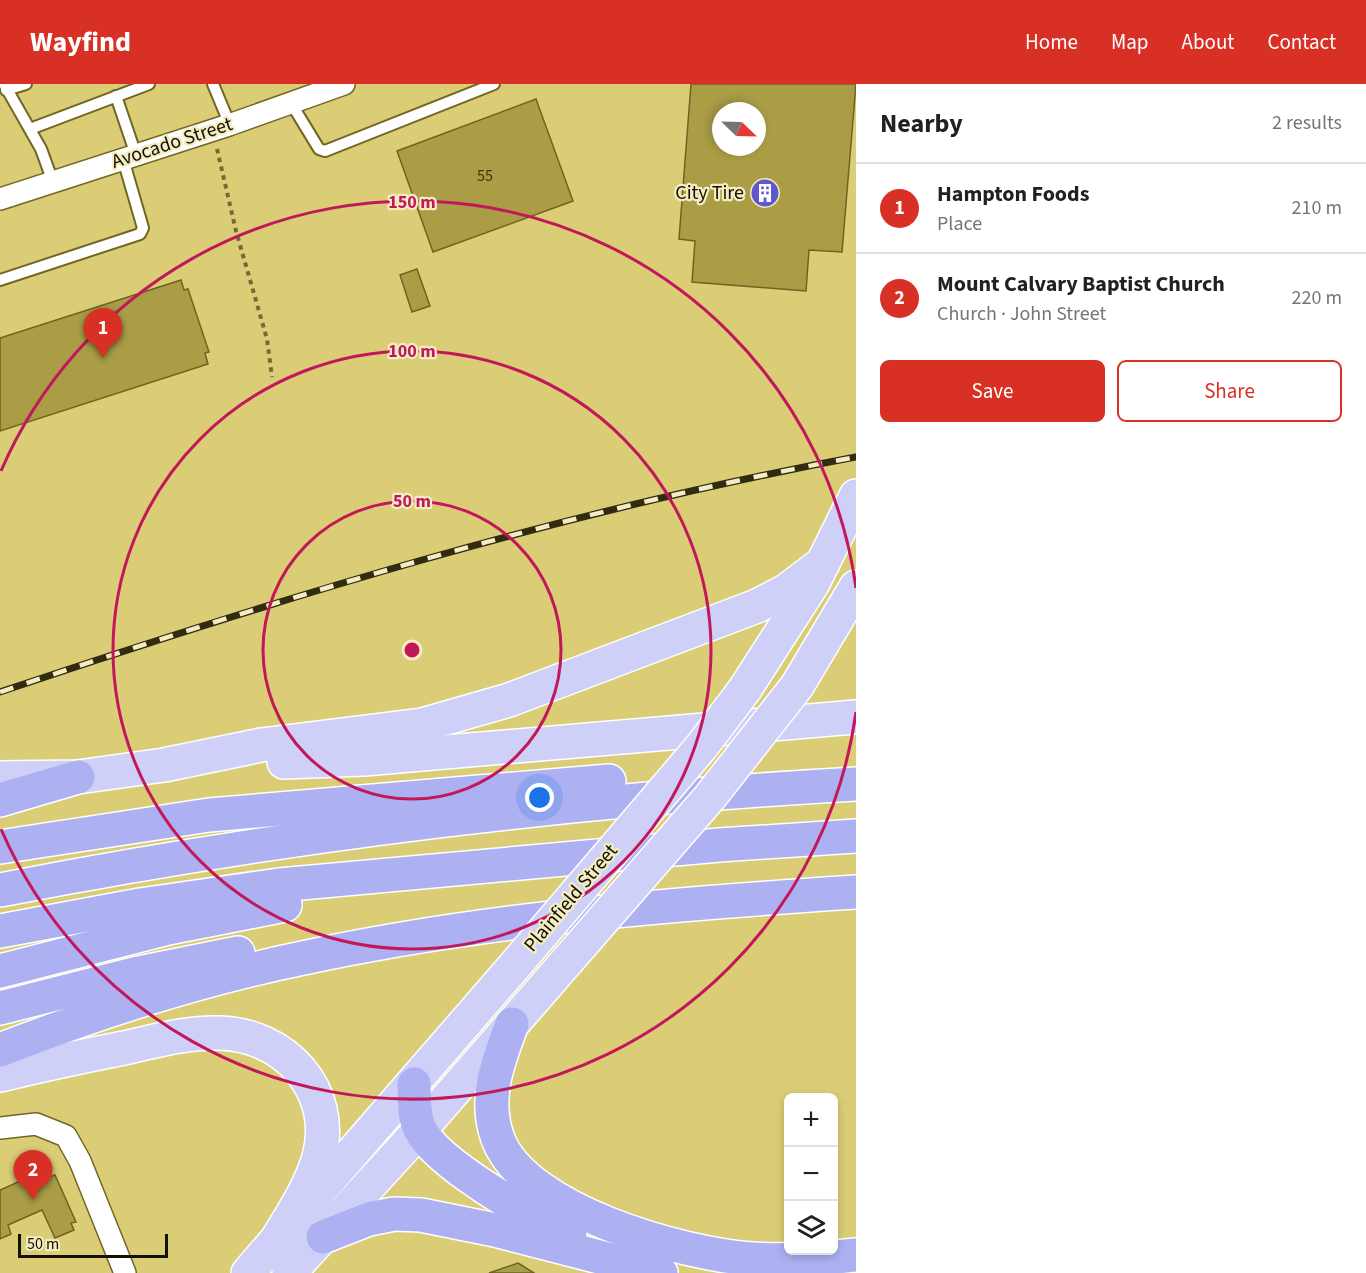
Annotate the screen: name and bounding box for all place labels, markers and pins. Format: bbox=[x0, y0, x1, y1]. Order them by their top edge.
building icon: City Tire bbox=[749, 177, 781, 209]
place label: City Tire bbox=[675, 179, 744, 207]
pin: 1 bbox=[84, 308, 122, 358]
centre of rings bbox=[402, 640, 422, 660]
pin: 2 bbox=[14, 1150, 52, 1200]

